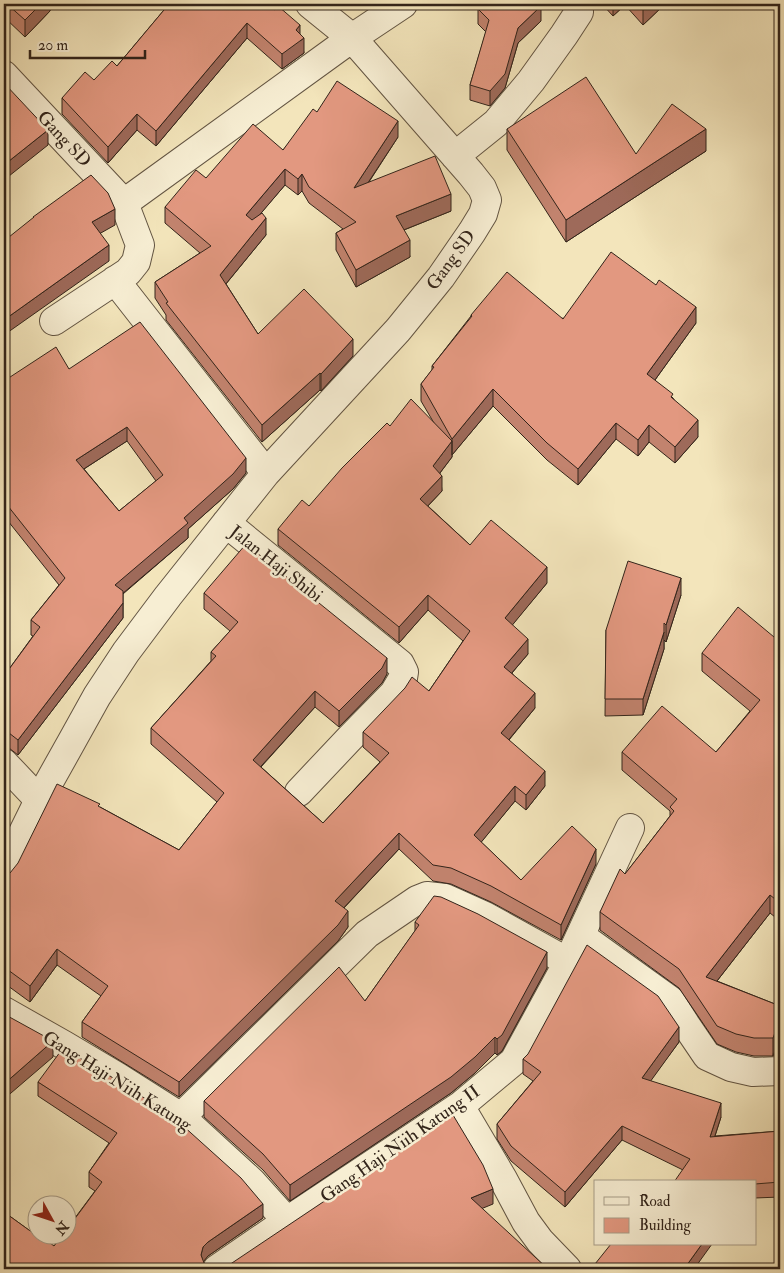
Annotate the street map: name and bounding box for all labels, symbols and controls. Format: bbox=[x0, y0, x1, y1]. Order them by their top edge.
scale bar bbox=[30, 28, 145, 60]
text: 20 m bbox=[38, 36, 68, 55]
street label: Gang SD bbox=[32, 106, 96, 172]
street label: Gang SD bbox=[421, 225, 481, 295]
street label: Jalan Haji Shibi bbox=[224, 520, 327, 608]
street label: Gang Haji Niih Katung bbox=[38, 1026, 197, 1137]
street label: Gang Haji Niih Katung II bbox=[316, 1080, 484, 1208]
legend bbox=[594, 1180, 756, 1246]
text: Road bbox=[639, 1192, 671, 1211]
north arrow bbox=[28, 1196, 78, 1246]
text: Building bbox=[639, 1216, 691, 1235]
text: N bbox=[51, 1217, 73, 1239]

